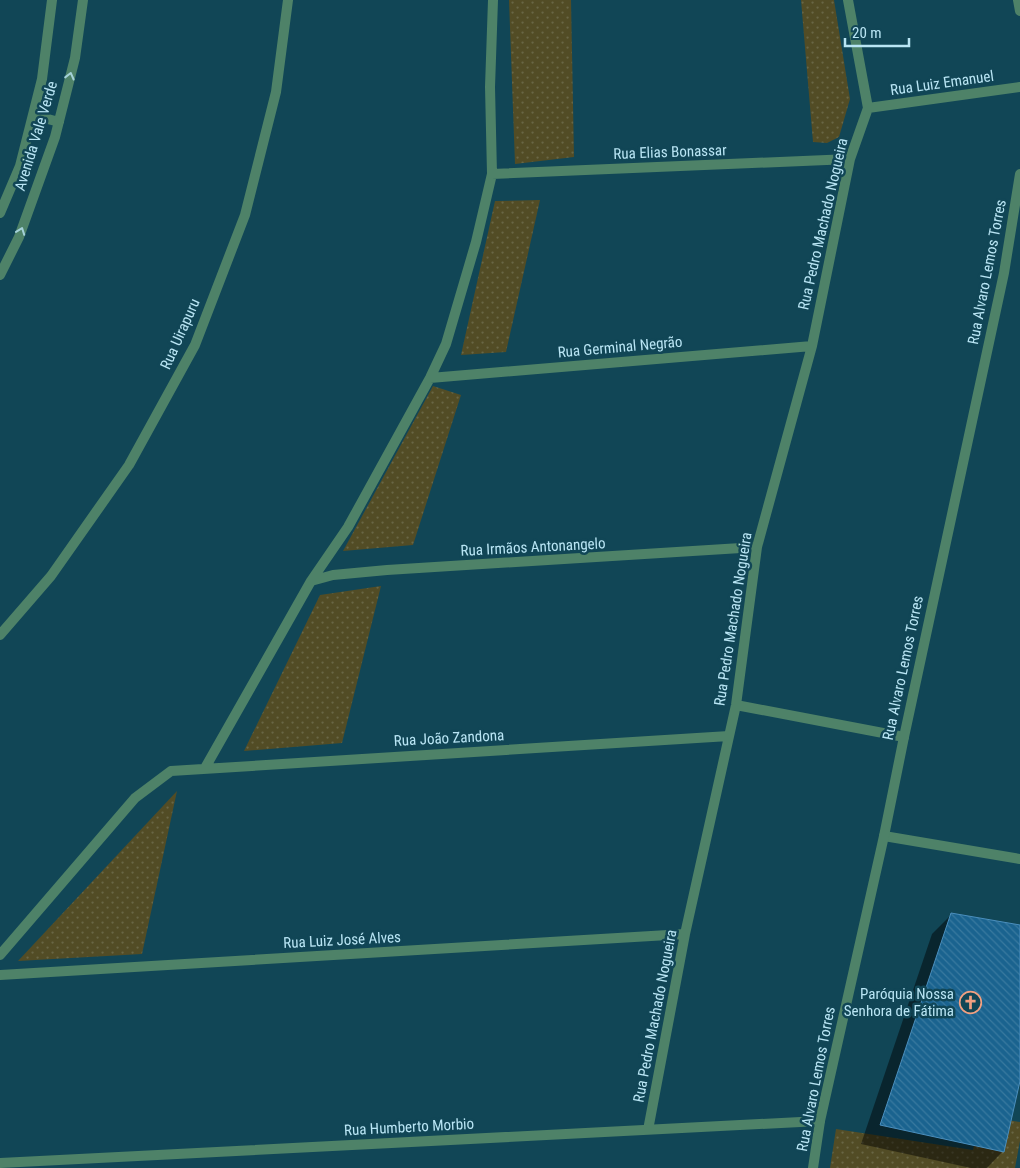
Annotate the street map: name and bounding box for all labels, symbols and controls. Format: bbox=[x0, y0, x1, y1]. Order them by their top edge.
scale bar bbox=[845, 15, 909, 47]
text: 20 m bbox=[852, 24, 882, 42]
street label: Rua Luiz Emanuel bbox=[889, 67, 995, 99]
one-way arrow bbox=[64, 71, 75, 80]
street label: Avenida Vale Verde bbox=[11, 79, 61, 193]
street label: Rua Pedro Machado Nogueira bbox=[794, 136, 852, 312]
street label: Rua Elias Bonassar bbox=[613, 141, 727, 163]
street label: Rua Alvaro Lemos Torres bbox=[964, 198, 1010, 346]
one-way arrow bbox=[15, 227, 25, 236]
street label: Rua Uirapuru bbox=[156, 296, 204, 372]
street label: Rua Germinal Negrão bbox=[557, 333, 683, 361]
street label: Rua Pedro Machado Nogueira bbox=[710, 531, 756, 707]
street label: Rua Irmãos Antonangelo bbox=[460, 534, 606, 560]
street label: Rua Alvaro Lemos Torres bbox=[879, 594, 927, 742]
street label: Rua João Zandona bbox=[393, 726, 505, 750]
street label: Rua Luiz José Alves bbox=[283, 928, 401, 952]
street label: Rua Pedro Machado Nogueira bbox=[629, 928, 681, 1104]
place label: Paróquia Nossa Senhora de Fátima bbox=[844, 985, 954, 1020]
church icon: Paróquia Nossa Senhora de Fátima bbox=[958, 991, 982, 1015]
street label: Rua Alvaro Lemos Torres bbox=[793, 1005, 839, 1153]
street label: Rua Humberto Morbio bbox=[344, 1115, 474, 1139]

